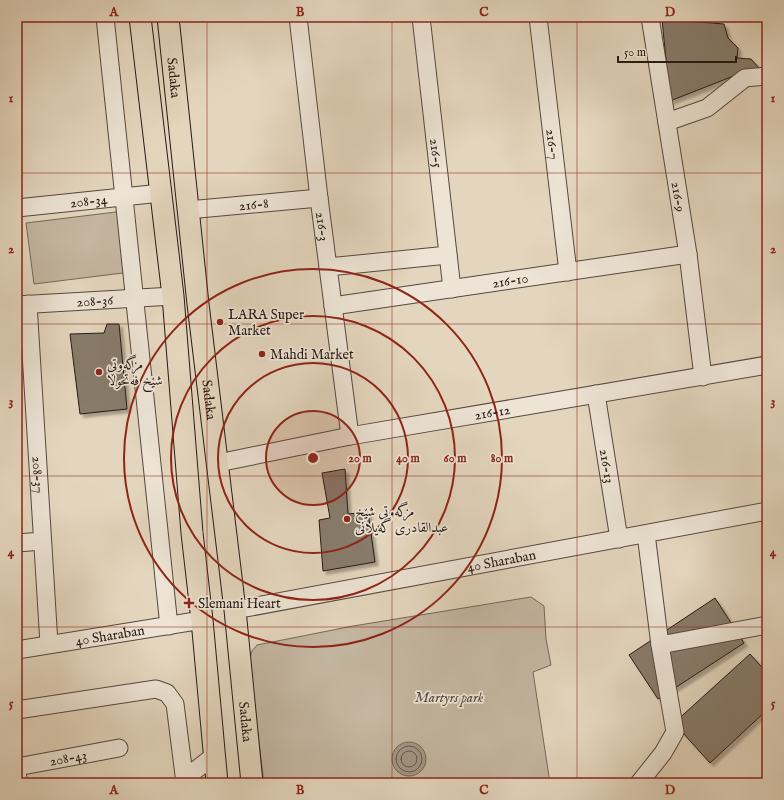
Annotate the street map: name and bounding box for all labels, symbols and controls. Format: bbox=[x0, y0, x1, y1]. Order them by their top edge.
text: A bbox=[109, 4, 120, 21]
text: B bbox=[296, 4, 305, 21]
text: C bbox=[479, 4, 489, 21]
text: D bbox=[665, 4, 676, 21]
scale bar bbox=[618, 38, 736, 64]
text: 50 m bbox=[624, 45, 646, 60]
street label: Sadaka bbox=[162, 57, 184, 100]
text: 1 bbox=[9, 90, 14, 107]
text: 1 bbox=[771, 90, 776, 107]
street label: 216-7 bbox=[541, 128, 563, 161]
street label: 216-5 bbox=[425, 138, 446, 169]
street label: 216-9 bbox=[667, 180, 689, 213]
street label: 208-34 bbox=[69, 191, 108, 212]
street label: 216-8 bbox=[238, 195, 269, 215]
street label: 216-3 bbox=[311, 211, 333, 242]
text: 2 bbox=[8, 241, 14, 258]
text: 2 bbox=[770, 241, 776, 258]
street label: 216-10 bbox=[491, 269, 530, 293]
street label: 208-36 bbox=[76, 291, 115, 312]
place label: LARA Super Market bbox=[228, 306, 304, 340]
marker: LARA Super Market bbox=[215, 317, 225, 327]
place label: Mahdi Market bbox=[270, 346, 354, 364]
marker: Mahdi Market bbox=[257, 349, 267, 359]
place label: مزگەوتی شێخ فەتحوڵا bbox=[107, 354, 163, 393]
marker: مزگەوتی شێخ فەتحوڵا bbox=[94, 367, 104, 377]
street label: Sadaka bbox=[197, 379, 220, 422]
text: 3 bbox=[9, 393, 14, 410]
text: 3 bbox=[771, 393, 776, 410]
street label: 216-12 bbox=[473, 401, 512, 425]
street label: 216-13 bbox=[595, 448, 618, 485]
centre of rings bbox=[306, 451, 320, 465]
text: 20 m bbox=[348, 451, 372, 466]
text: 40 m bbox=[396, 451, 421, 466]
text: 60 m bbox=[444, 451, 467, 466]
text: 80 m bbox=[491, 451, 514, 466]
street label: 208-37 bbox=[27, 456, 48, 494]
place label: مزگەوتی شێخ عبدالقادری گەیلانی bbox=[355, 501, 448, 537]
marker: مزگەوتی شێخ عبدالقادری گەیلانی bbox=[342, 514, 352, 524]
text: 4 bbox=[8, 544, 15, 561]
text: 4 bbox=[770, 544, 777, 561]
street label: 40 Sharaban bbox=[466, 546, 538, 577]
place label: Slemani Heart bbox=[198, 595, 281, 613]
marker: Slemani Heart bbox=[183, 597, 195, 609]
street label: 40 Sharaban bbox=[74, 621, 146, 650]
park label: Martyrs park bbox=[415, 689, 484, 707]
text: 5 bbox=[9, 695, 14, 712]
text: 5 bbox=[771, 695, 776, 712]
street label: Sadaka bbox=[234, 701, 256, 744]
street label: 208-43 bbox=[48, 746, 88, 771]
text: A bbox=[109, 782, 120, 799]
text: B bbox=[296, 782, 305, 799]
text: C bbox=[479, 782, 489, 799]
text: D bbox=[665, 782, 676, 799]

